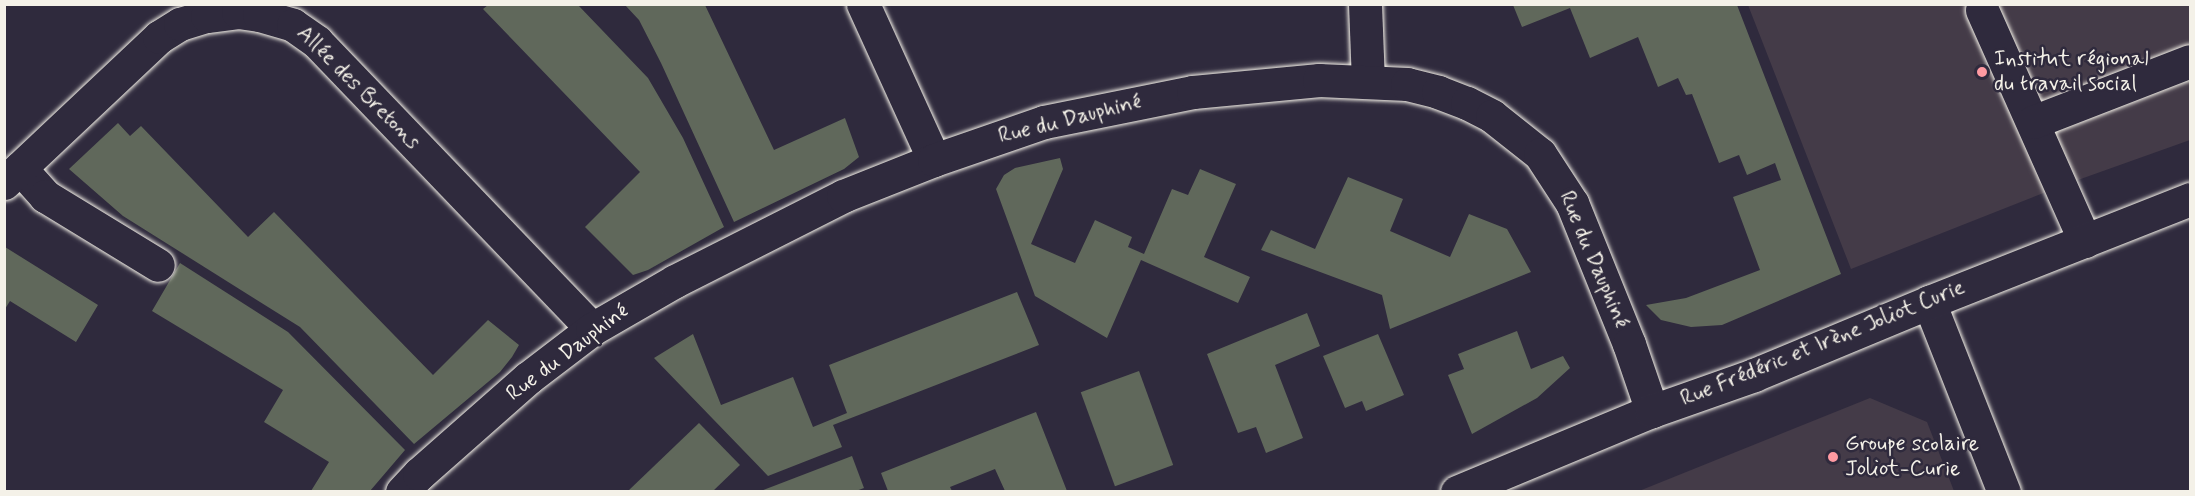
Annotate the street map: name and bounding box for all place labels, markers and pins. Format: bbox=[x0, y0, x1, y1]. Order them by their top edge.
place label: Institut régional du travail social bbox=[1994, 46, 2149, 98]
marker: Institut régional du travail social bbox=[1975, 65, 1989, 79]
place label: Groupe scolaire Joliot-Curie bbox=[1845, 431, 1981, 482]
marker: Groupe scolaire Joliot-Curie bbox=[1826, 450, 1840, 464]

